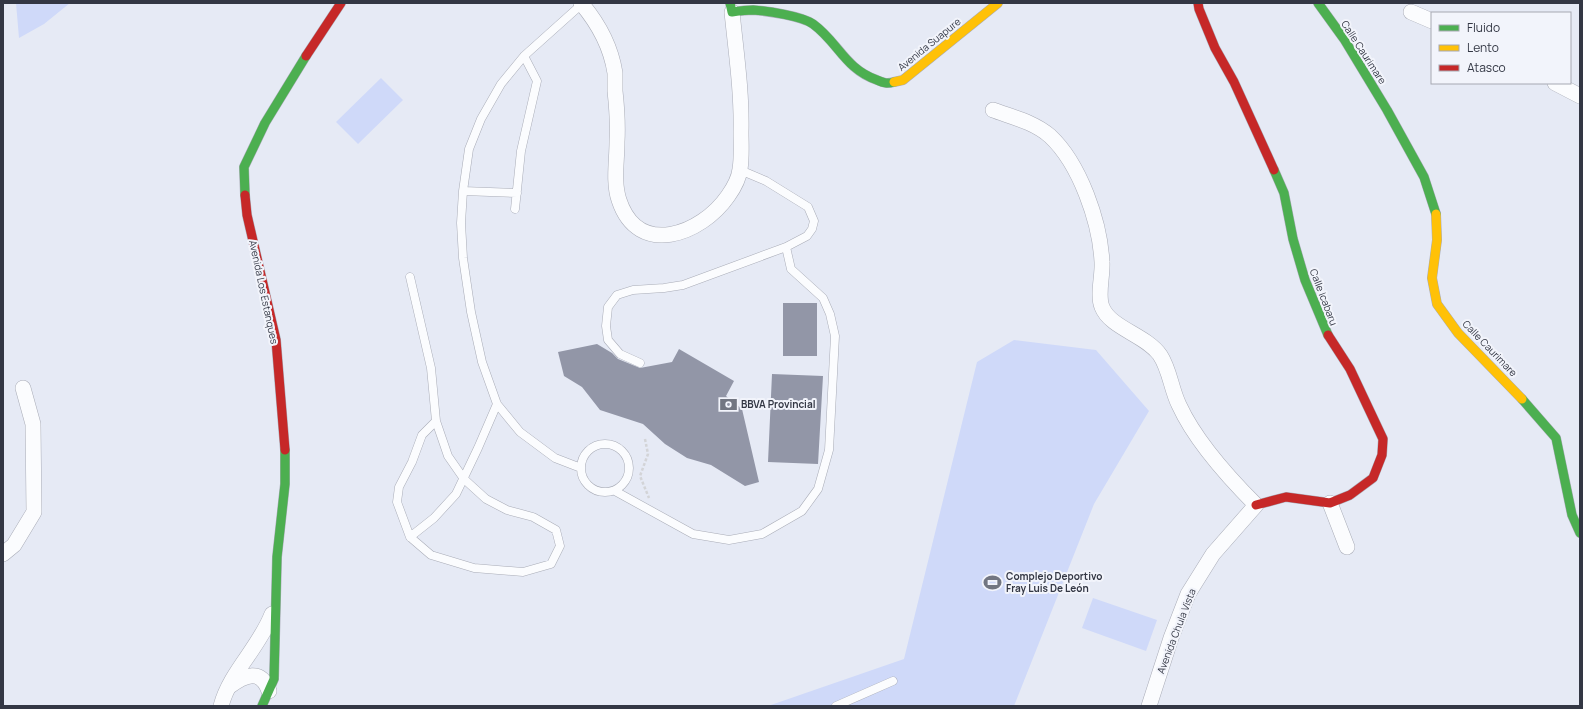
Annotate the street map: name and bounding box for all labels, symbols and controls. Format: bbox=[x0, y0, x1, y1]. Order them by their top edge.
legend bbox=[1431, 12, 1571, 84]
street label: Avenida Suapure bbox=[895, 14, 963, 74]
street label: Calle Caurimare bbox=[1338, 17, 1390, 87]
text: Fluido bbox=[1467, 19, 1500, 36]
text: Lento bbox=[1467, 39, 1499, 56]
text: Atasco bbox=[1467, 59, 1506, 76]
street label: Avenida Los Estanques bbox=[246, 239, 282, 345]
street label: Calle Icabaru bbox=[1307, 267, 1341, 327]
street label: Calle Caurimare bbox=[1460, 317, 1521, 379]
bank icon: BBVA Provincial bbox=[718, 394, 738, 414]
place label: BBVA Provincial bbox=[741, 397, 815, 411]
place label: Complejo Deportivo Fray Luis De León bbox=[1006, 569, 1102, 595]
sports icon: Complejo Deportivo Fray Luis De León bbox=[983, 572, 1003, 592]
street label: Avenida Chula Vista bbox=[1153, 586, 1199, 676]

